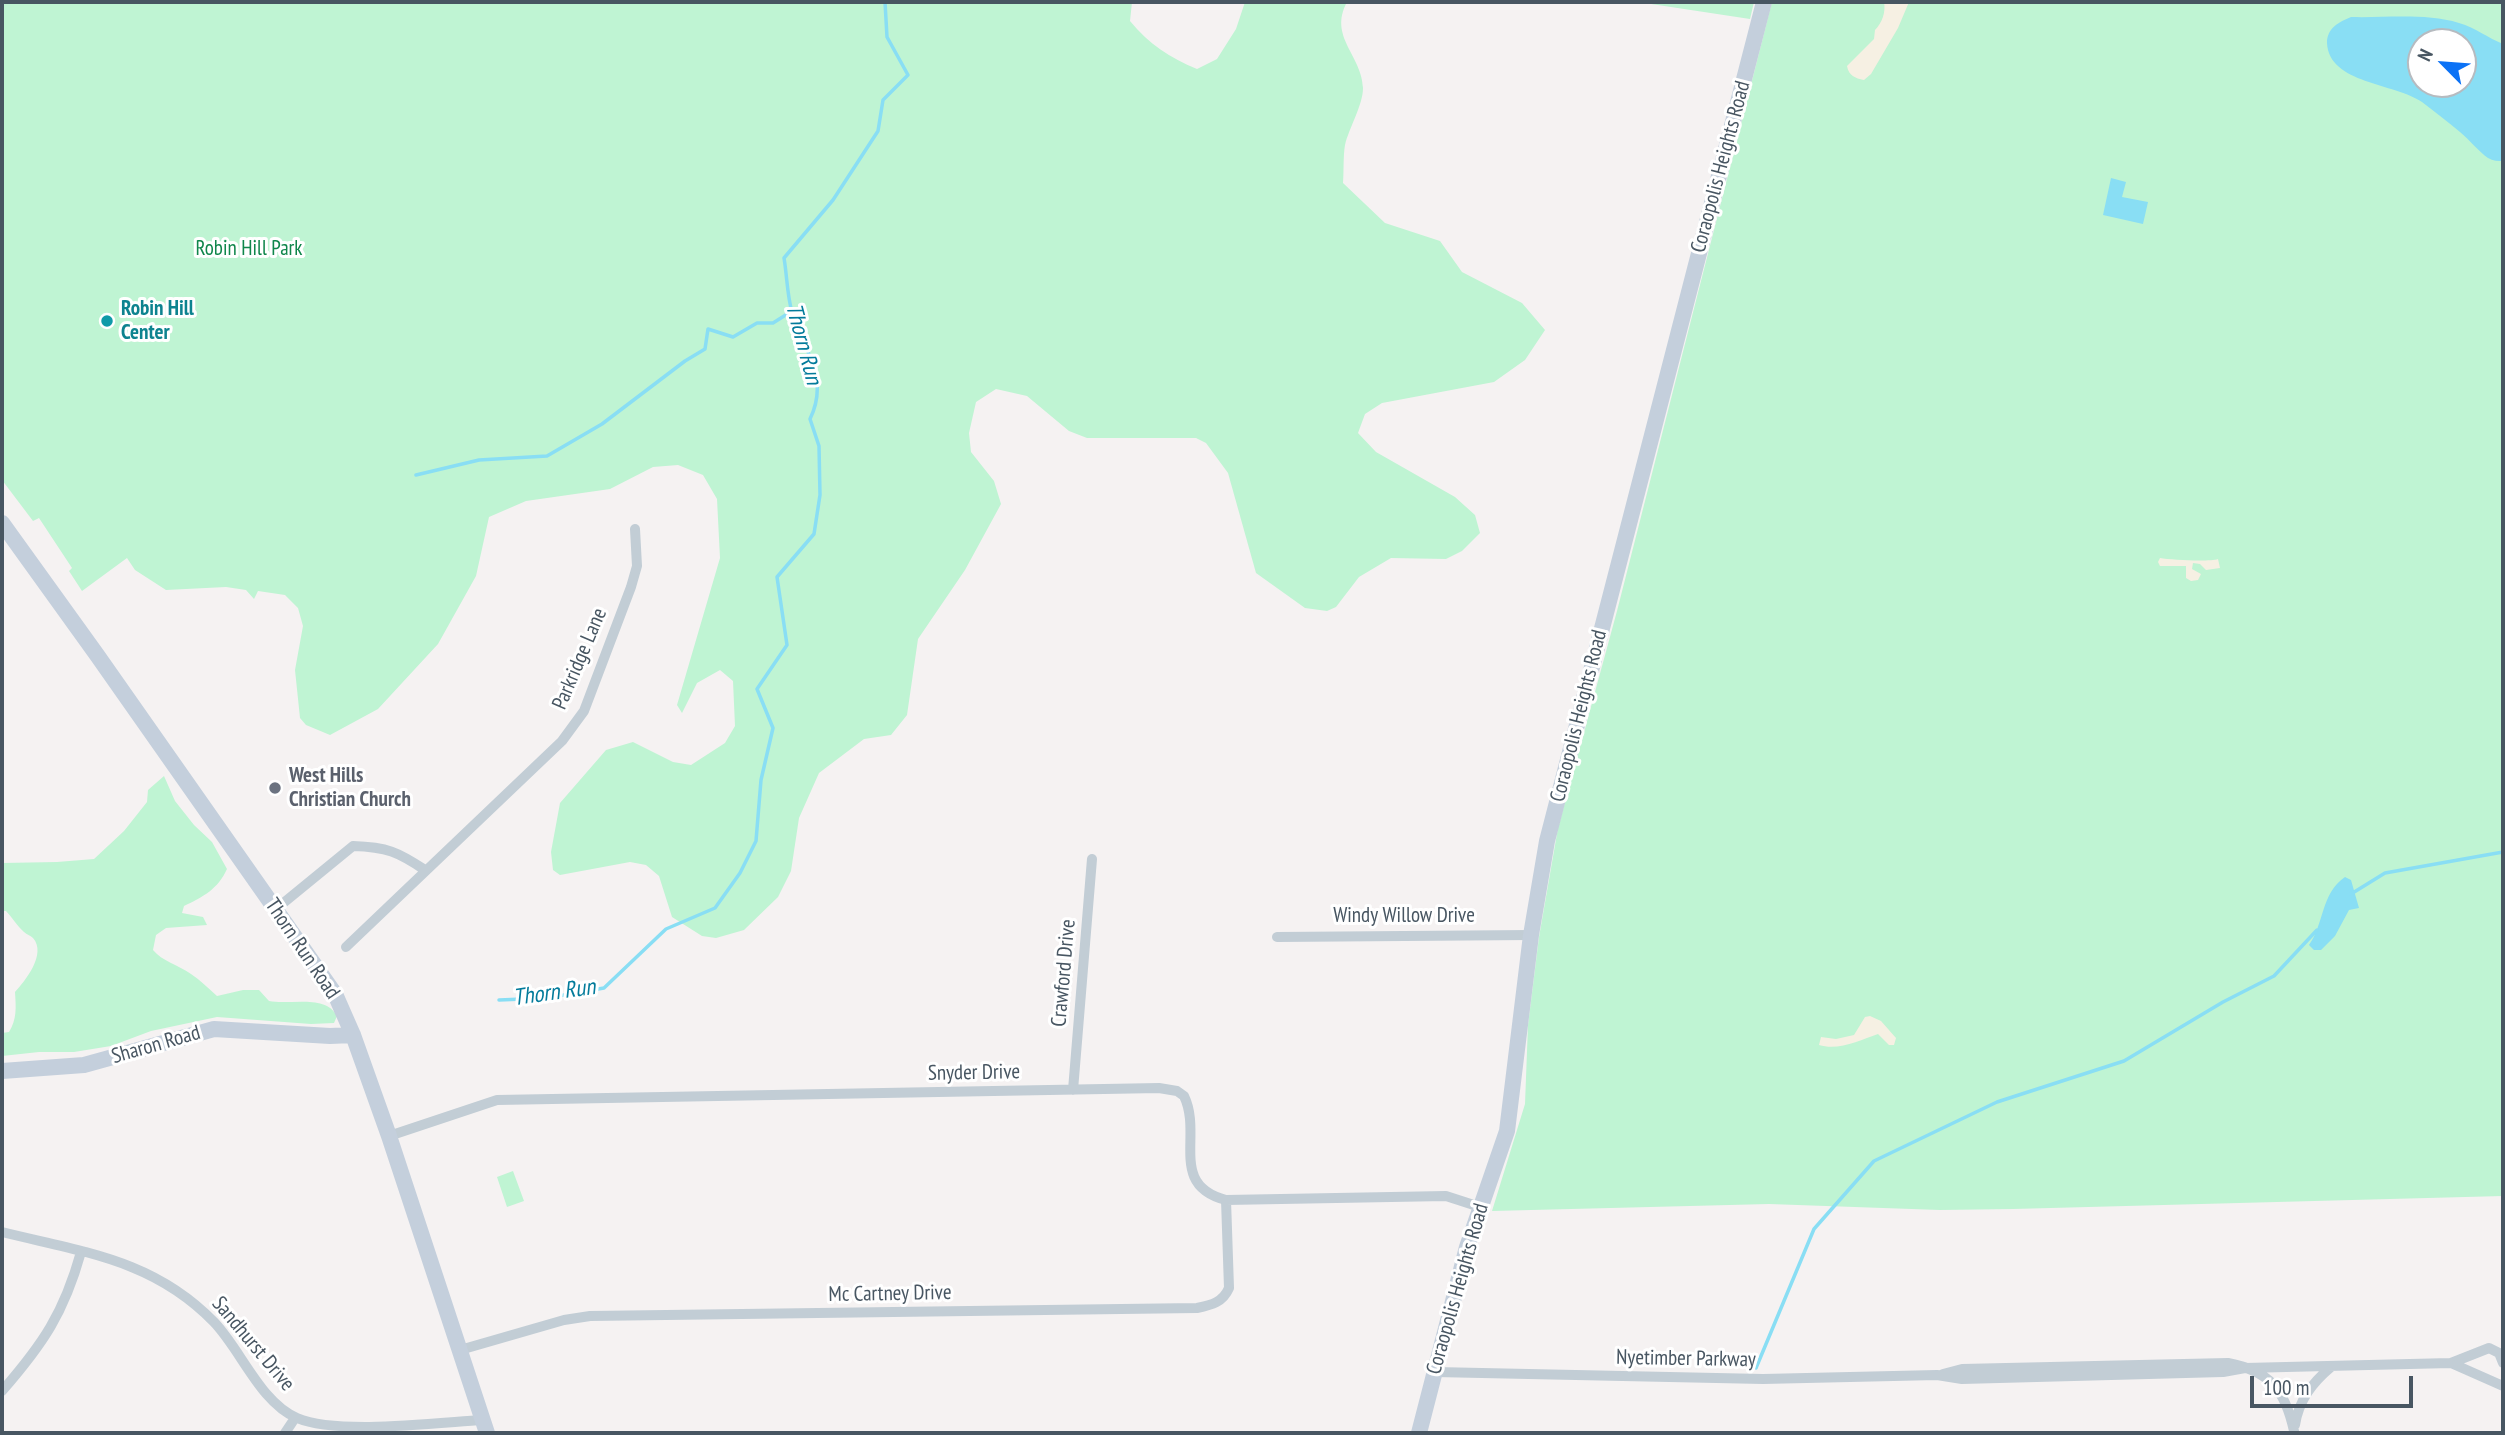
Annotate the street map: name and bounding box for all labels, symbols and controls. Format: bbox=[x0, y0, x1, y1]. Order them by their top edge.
north arrow bbox=[2407, 28, 2477, 98]
text: N bbox=[2412, 45, 2438, 65]
street label: Coraopolis Heights Road bbox=[1686, 79, 1756, 255]
park label: Robin Hill Park bbox=[196, 236, 302, 262]
place label: Robin Hill Center bbox=[121, 296, 194, 346]
water label: Thorn Run bbox=[779, 300, 827, 388]
marker: Robin Hill Center bbox=[99, 313, 115, 329]
street label: Parkridge Lane bbox=[547, 605, 613, 713]
street label: Coraopolis Heights Road bbox=[1545, 627, 1613, 805]
place label: West Hills Christian Church bbox=[289, 763, 411, 813]
marker: West Hills Christian Church bbox=[267, 780, 283, 796]
street label: Thorn Run Road bbox=[259, 894, 345, 1004]
street label: Windy Willow Drive bbox=[1333, 903, 1475, 929]
street label: Crawford Drive bbox=[1047, 918, 1081, 1028]
water label: Thorn Run bbox=[511, 974, 597, 1012]
street label: Sharon Road bbox=[109, 1020, 203, 1070]
street label: Snyder Drive bbox=[928, 1060, 1020, 1086]
street label: Coraopolis Heights Road bbox=[1422, 1201, 1494, 1377]
street label: Mc Cartney Drive bbox=[828, 1280, 952, 1308]
street label: Sandhurst Drive bbox=[206, 1292, 300, 1396]
street label: Nyetimber Parkway bbox=[1616, 1345, 1756, 1373]
scale bar bbox=[2253, 1362, 2416, 1406]
text: 100 m bbox=[2263, 1374, 2309, 1401]

